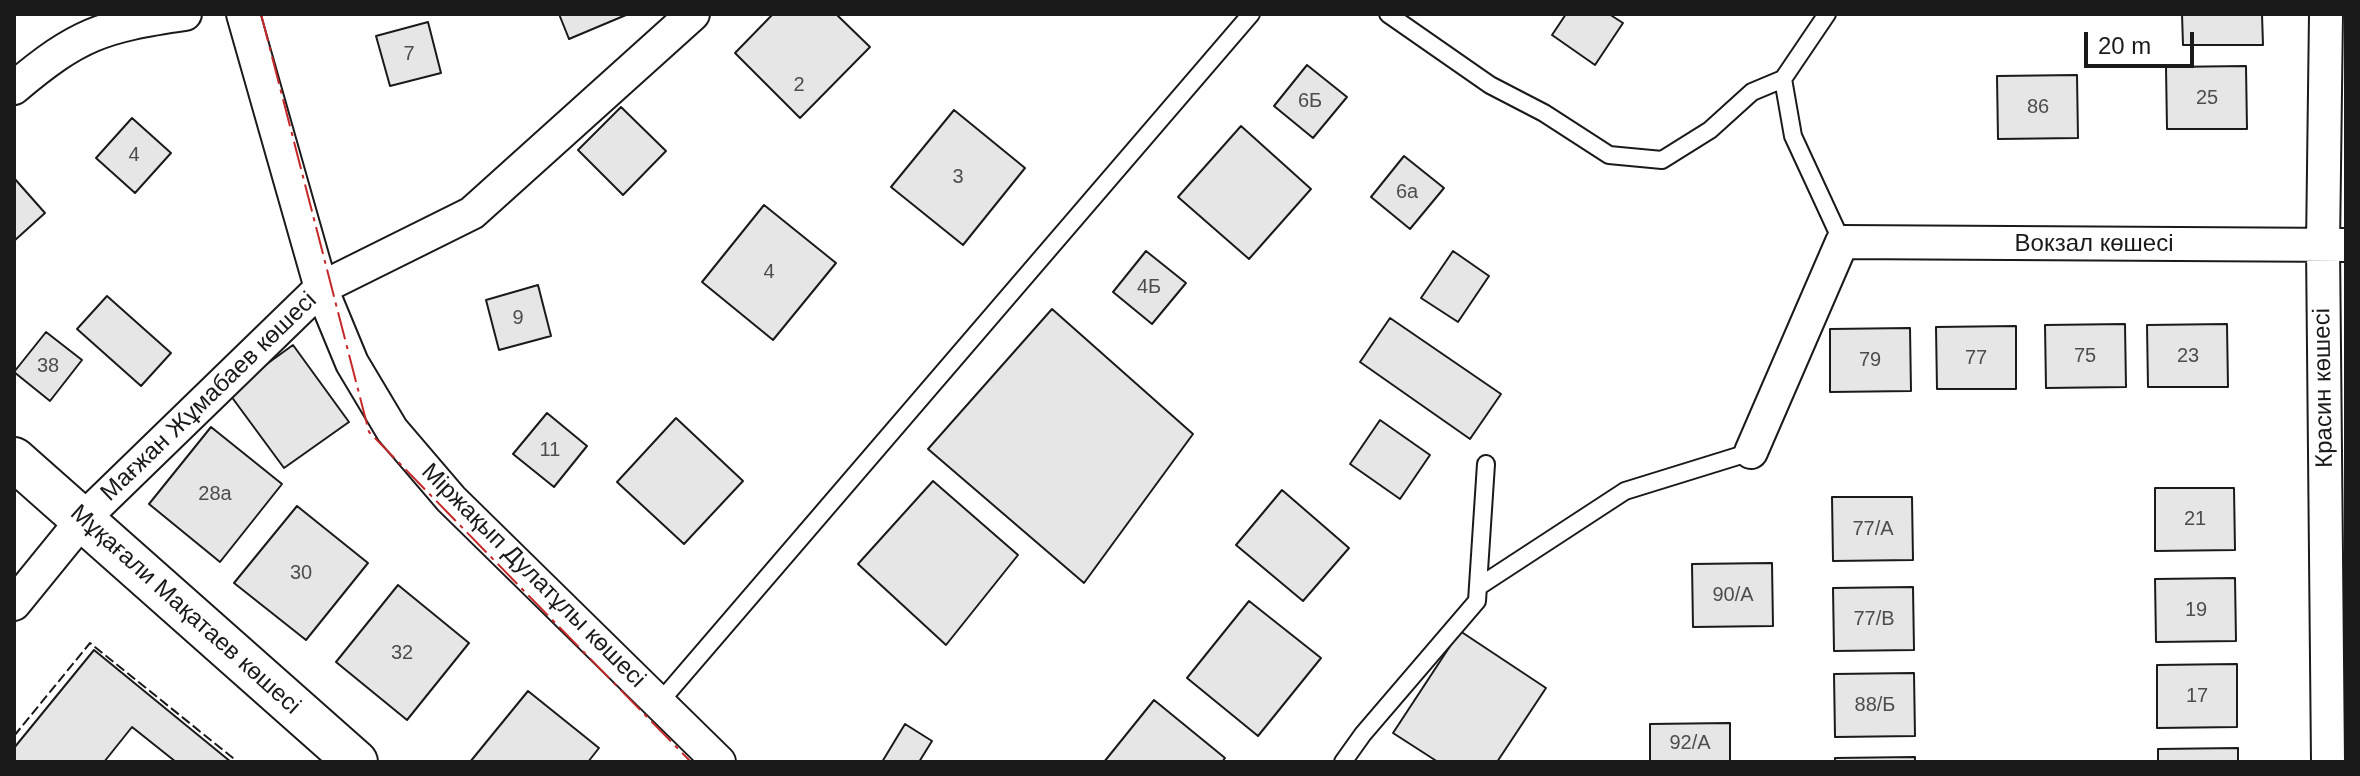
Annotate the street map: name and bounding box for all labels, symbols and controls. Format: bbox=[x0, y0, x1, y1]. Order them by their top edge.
scale bar bbox=[2088, 16, 2198, 66]
text: 20 m bbox=[2098, 32, 2151, 59]
house number: 7 bbox=[403, 42, 415, 66]
house number: 2 bbox=[793, 73, 805, 97]
house number: 25 bbox=[2196, 86, 2218, 110]
house number: 6Б bbox=[1298, 89, 1322, 113]
house number: 86 bbox=[2027, 95, 2049, 119]
house number: 4 bbox=[128, 143, 140, 167]
house number: 3 bbox=[952, 165, 964, 189]
house number: 6а bbox=[1396, 180, 1418, 204]
street label: Вокзал көшесі bbox=[2015, 230, 2173, 258]
house number: 4 bbox=[763, 260, 775, 284]
house number: 4Б bbox=[1137, 275, 1161, 299]
street label: Мағжан Жұмабаев көшесі bbox=[95, 286, 323, 508]
house number: 9 bbox=[512, 306, 524, 330]
street label: Красин көшесі bbox=[2308, 308, 2340, 468]
house number: 75 bbox=[2074, 344, 2096, 368]
house number: 23 bbox=[2177, 344, 2199, 368]
house number: 77 bbox=[1965, 346, 1987, 370]
house number: 79 bbox=[1859, 348, 1881, 372]
house number: 38 bbox=[37, 354, 59, 378]
house number: 11 bbox=[540, 438, 560, 462]
street label: Міржақып Дулатұлы көшесі bbox=[415, 458, 651, 694]
house number: 28а bbox=[198, 482, 232, 506]
street label: Мұқағали Мақатаев көшесі bbox=[64, 499, 306, 721]
house number: 21 bbox=[2184, 507, 2206, 531]
house number: 77/А bbox=[1852, 517, 1894, 541]
house number: 30 bbox=[290, 561, 312, 585]
house number: 90/А bbox=[1712, 583, 1754, 607]
house number: 19 bbox=[2185, 598, 2207, 622]
house number: 77/В bbox=[1853, 607, 1895, 631]
house number: 32 bbox=[391, 641, 413, 665]
house number: 17 bbox=[2186, 684, 2208, 708]
house number: 88/Б bbox=[1855, 693, 1895, 717]
house number: 92/А bbox=[1669, 731, 1711, 755]

